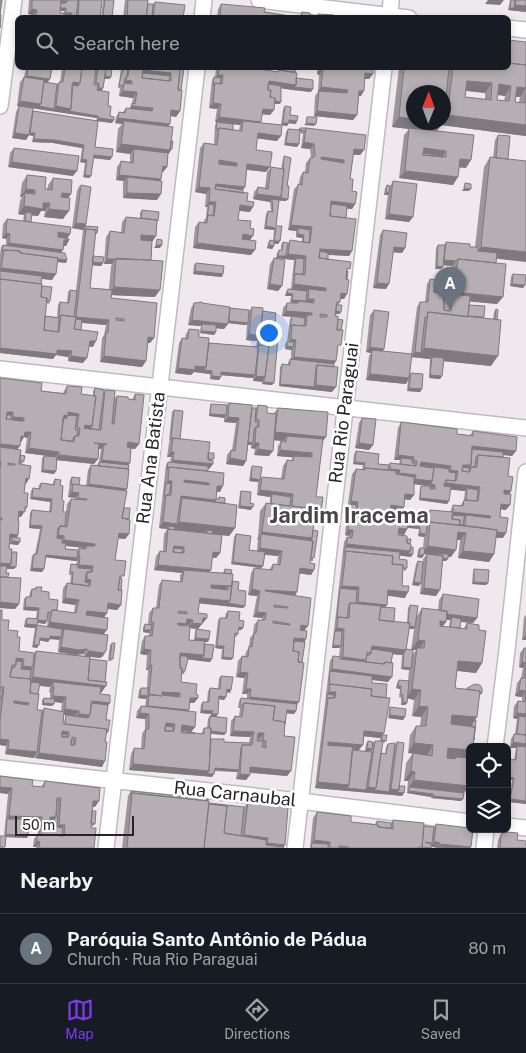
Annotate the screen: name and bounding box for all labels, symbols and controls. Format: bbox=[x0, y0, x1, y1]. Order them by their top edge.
search box bbox=[15, 15, 511, 70]
icon: search bbox=[33, 29, 61, 57]
text: Search here bbox=[73, 32, 180, 54]
north arrow bbox=[406, 85, 451, 130]
pin: A bbox=[434, 267, 466, 308]
your location bbox=[256, 320, 282, 346]
street label: Rua Rio Paraguai bbox=[324, 341, 363, 484]
street label: Rua Ana Batista bbox=[132, 391, 169, 525]
district label: Jardim Iracema bbox=[269, 502, 429, 528]
map controls bbox=[466, 743, 511, 833]
button: locate bbox=[466, 743, 511, 788]
street label: Rua Carnaubal bbox=[173, 777, 297, 810]
button: layers bbox=[466, 788, 511, 833]
scale bar bbox=[15, 813, 134, 836]
text: 50 m bbox=[22, 817, 55, 833]
text: Nearby bbox=[20, 868, 93, 893]
text: Paróquia Santo Antônio de Pádua bbox=[67, 928, 367, 950]
text: A bbox=[30, 939, 42, 958]
text: 80 m bbox=[468, 939, 506, 958]
text: Church · Rua Rio Paraguai bbox=[67, 950, 258, 969]
tab: Map bbox=[65, 996, 94, 1042]
tab: Directions bbox=[224, 996, 290, 1042]
tab: Saved bbox=[421, 996, 461, 1042]

